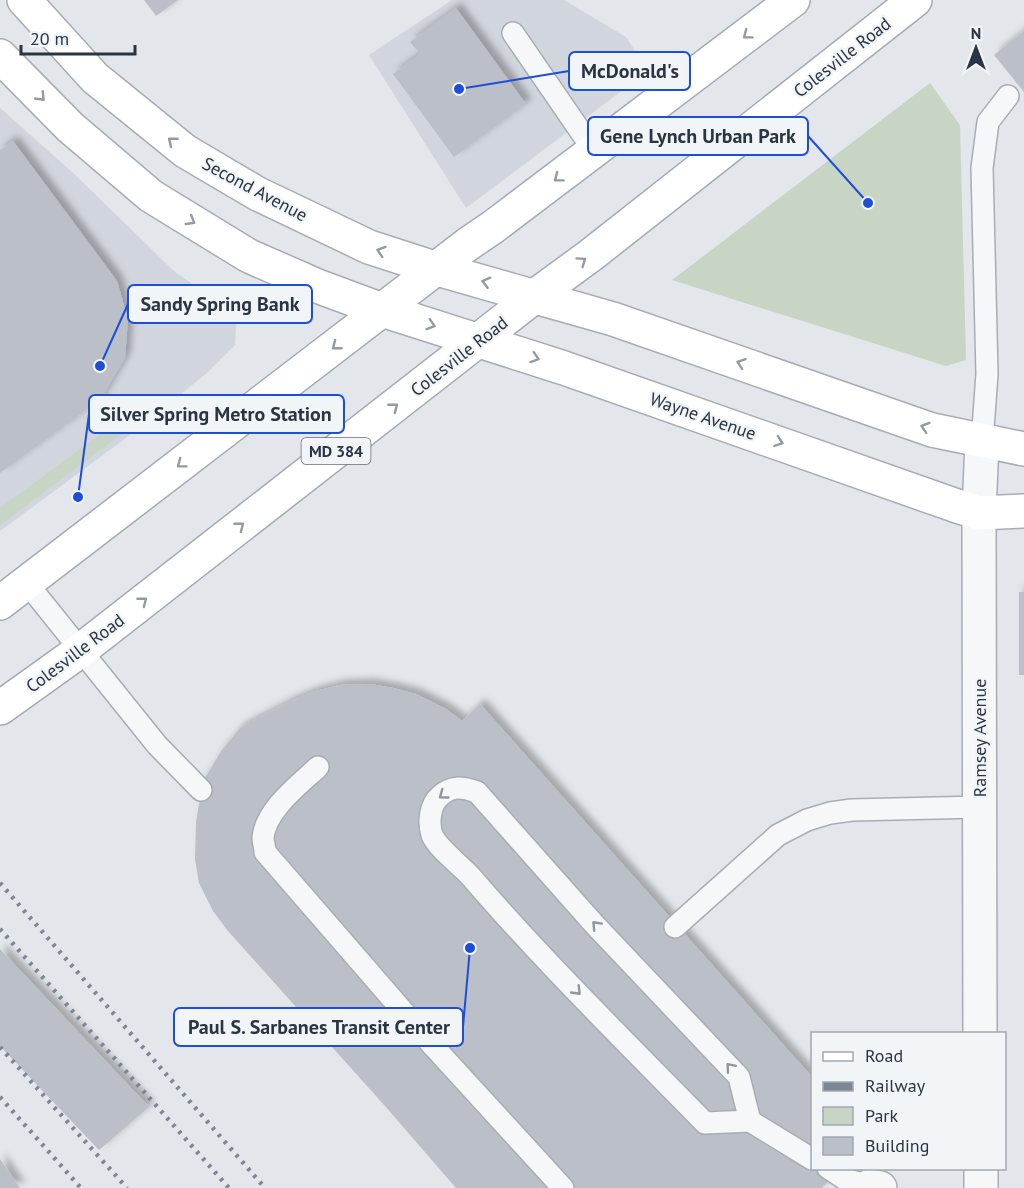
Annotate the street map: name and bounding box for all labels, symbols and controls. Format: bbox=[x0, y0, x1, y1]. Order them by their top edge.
street label: Colesville Road bbox=[789, 12, 895, 102]
scale bar bbox=[21, 18, 135, 56]
north arrow bbox=[946, 18, 1006, 78]
text: N bbox=[971, 23, 981, 43]
text: 20 m bbox=[30, 27, 69, 50]
one-way arrow bbox=[742, 28, 753, 39]
callout: McDonald's bbox=[569, 52, 690, 90]
text: McDonald's bbox=[581, 58, 679, 84]
one-way arrow bbox=[34, 91, 45, 101]
callout: Gene Lynch Urban Park bbox=[588, 117, 808, 155]
text: Gene Lynch Urban Park bbox=[600, 123, 796, 149]
one-way arrow bbox=[168, 137, 179, 148]
street label: Second Avenue bbox=[198, 152, 312, 226]
one-way arrow bbox=[553, 171, 564, 182]
one-way arrow bbox=[185, 213, 195, 225]
one-way arrow bbox=[376, 246, 387, 258]
one-way arrow bbox=[576, 257, 587, 268]
one-way arrow bbox=[481, 277, 491, 290]
callout: Sandy Spring Bank bbox=[128, 285, 312, 323]
text: Sandy Spring Bank bbox=[140, 291, 300, 317]
street label: Colesville Road bbox=[406, 311, 512, 401]
one-way arrow bbox=[425, 318, 436, 330]
one-way arrow bbox=[332, 338, 343, 349]
one-way arrow bbox=[529, 351, 540, 364]
one-way arrow bbox=[736, 358, 747, 371]
street label: Wayne Avenue bbox=[647, 387, 759, 445]
callout: Silver Spring Metro Station bbox=[89, 395, 344, 433]
text: Silver Spring Metro Station bbox=[100, 401, 332, 427]
one-way arrow bbox=[387, 403, 398, 414]
one-way arrow bbox=[920, 422, 931, 435]
one-way arrow bbox=[773, 435, 784, 448]
road number: MD 384 bbox=[302, 438, 370, 464]
one-way arrow bbox=[177, 456, 188, 467]
one-way arrow bbox=[233, 523, 244, 534]
one-way arrow bbox=[137, 598, 148, 609]
street label: Colesville Road bbox=[21, 609, 129, 697]
street label: Ramsey Avenue bbox=[968, 679, 991, 797]
one-way arrow bbox=[439, 788, 450, 799]
one-way arrow bbox=[592, 922, 603, 932]
one-way arrow bbox=[569, 984, 580, 995]
callout: Paul S. Sarbanes Transit Center bbox=[174, 1008, 463, 1046]
text: Paul S. Sarbanes Transit Center bbox=[188, 1014, 450, 1040]
legend bbox=[811, 1032, 1006, 1170]
text: Road bbox=[865, 1044, 903, 1067]
one-way arrow bbox=[726, 1063, 737, 1074]
text: Railway bbox=[865, 1074, 926, 1097]
text: Park bbox=[865, 1104, 898, 1127]
text: Building bbox=[865, 1134, 929, 1157]

